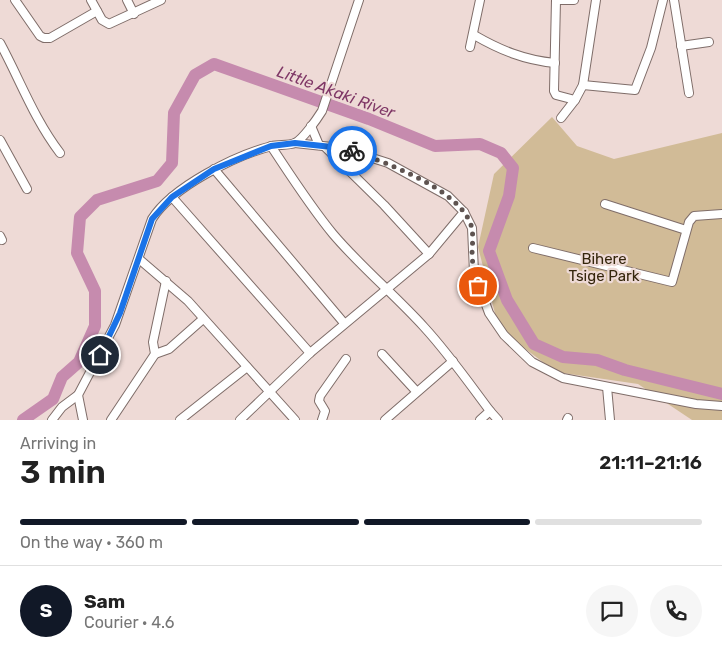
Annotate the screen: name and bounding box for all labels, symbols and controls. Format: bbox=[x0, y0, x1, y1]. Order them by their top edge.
water label: Little Akaki River bbox=[274, 62, 398, 122]
courier bbox=[327, 126, 377, 176]
icon: bike bbox=[338, 137, 366, 165]
park label: Bihere Tsige Park bbox=[569, 250, 640, 285]
pin bbox=[457, 265, 499, 307]
icon: bag bbox=[464, 272, 492, 300]
pin bbox=[79, 334, 121, 376]
icon: home bbox=[86, 341, 114, 369]
text: Arriving in bbox=[20, 434, 96, 453]
text: 21:11–21:16 bbox=[599, 451, 702, 474]
text: 3 min bbox=[20, 453, 106, 491]
text: On the way · 360 m bbox=[20, 533, 163, 552]
button: chat bbox=[586, 585, 638, 637]
button: phone bbox=[650, 585, 702, 637]
text: Sam bbox=[84, 590, 125, 613]
text: S bbox=[40, 599, 52, 622]
text: Courier · 4.6 bbox=[84, 613, 174, 632]

